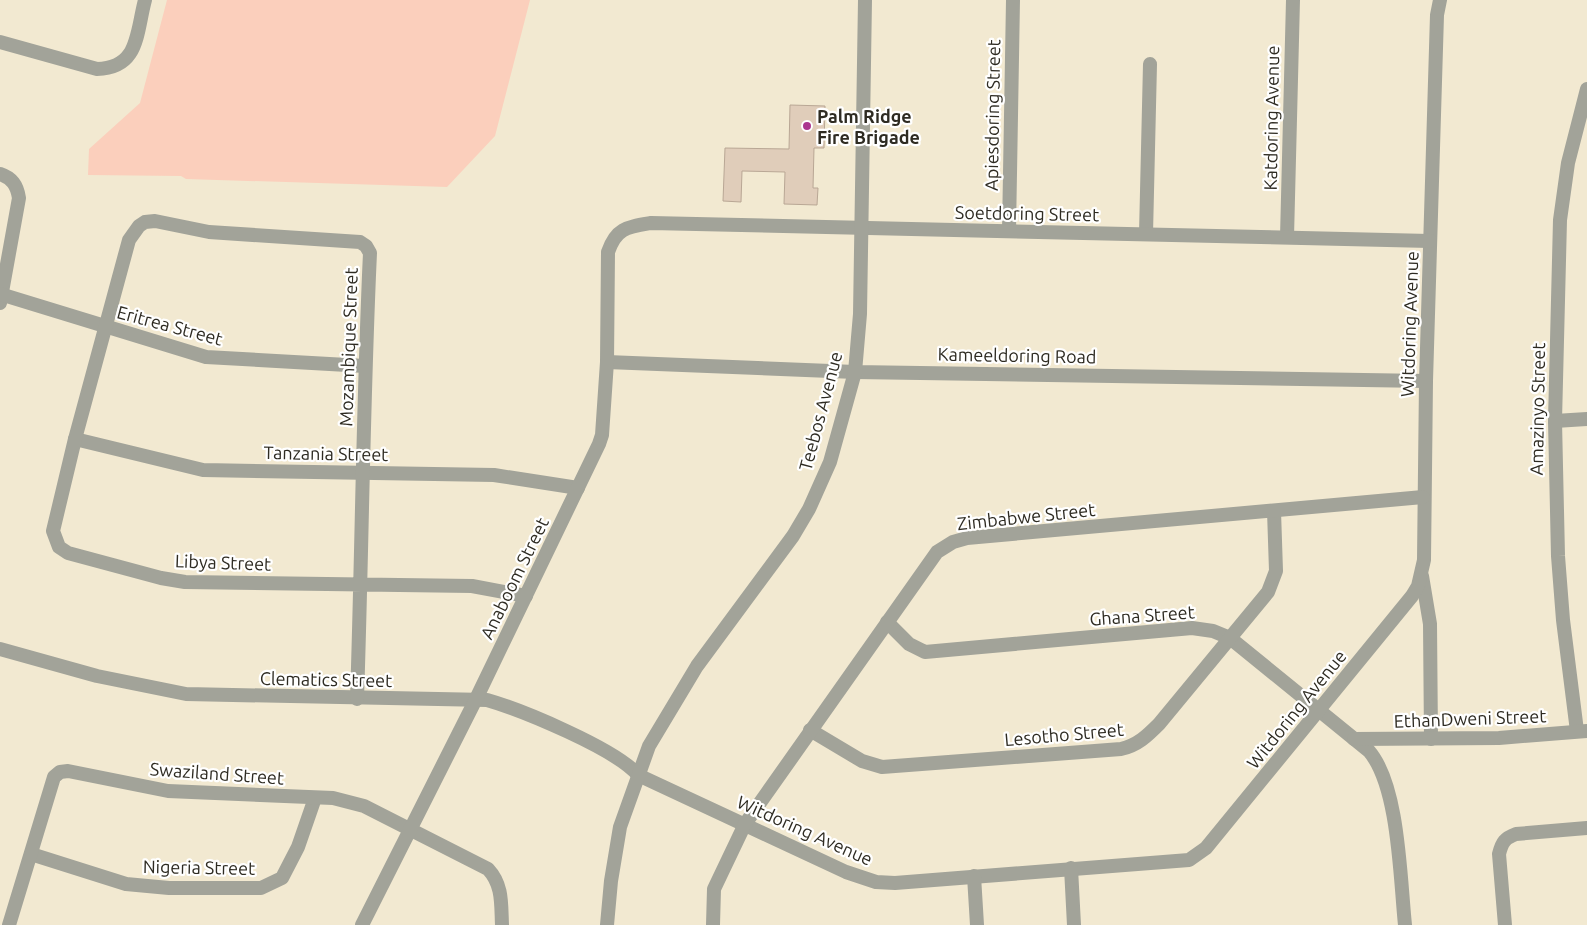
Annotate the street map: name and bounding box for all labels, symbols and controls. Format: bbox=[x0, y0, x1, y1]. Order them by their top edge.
street label: Apiesdoring Street bbox=[981, 39, 1003, 191]
street label: Katdoring Avenue bbox=[1260, 45, 1282, 191]
place label: Palm Ridge Fire Brigade bbox=[817, 106, 920, 147]
marker: Palm Ridge Fire Brigade bbox=[801, 120, 813, 132]
street label: Soetdoring Street bbox=[955, 202, 1099, 224]
street label: Witdoring Avenue bbox=[1396, 251, 1422, 397]
street label: Mozambique Street bbox=[335, 267, 361, 427]
street label: Eritrea Street bbox=[115, 301, 225, 349]
street label: Amazinyo Street bbox=[1526, 342, 1548, 476]
street label: Kameeldoring Road bbox=[937, 344, 1097, 366]
street label: Teebos Avenue bbox=[794, 349, 846, 473]
street label: Tanzania Street bbox=[264, 442, 388, 464]
street label: Zimbabwe Street bbox=[956, 499, 1096, 533]
street label: Anaboom Street bbox=[476, 514, 552, 642]
street label: Libya Street bbox=[175, 550, 271, 574]
street label: Ghana Street bbox=[1089, 601, 1195, 629]
street label: Witdoring Avenue bbox=[1242, 646, 1350, 772]
street label: Clematics Street bbox=[260, 668, 392, 690]
street label: EthanDweni Street bbox=[1393, 705, 1547, 731]
street label: Lesotho Street bbox=[1004, 719, 1124, 749]
street label: Swaziland Street bbox=[149, 758, 285, 788]
street label: Witdoring Avenue bbox=[734, 791, 876, 869]
street label: Nigeria Street bbox=[143, 856, 255, 878]

